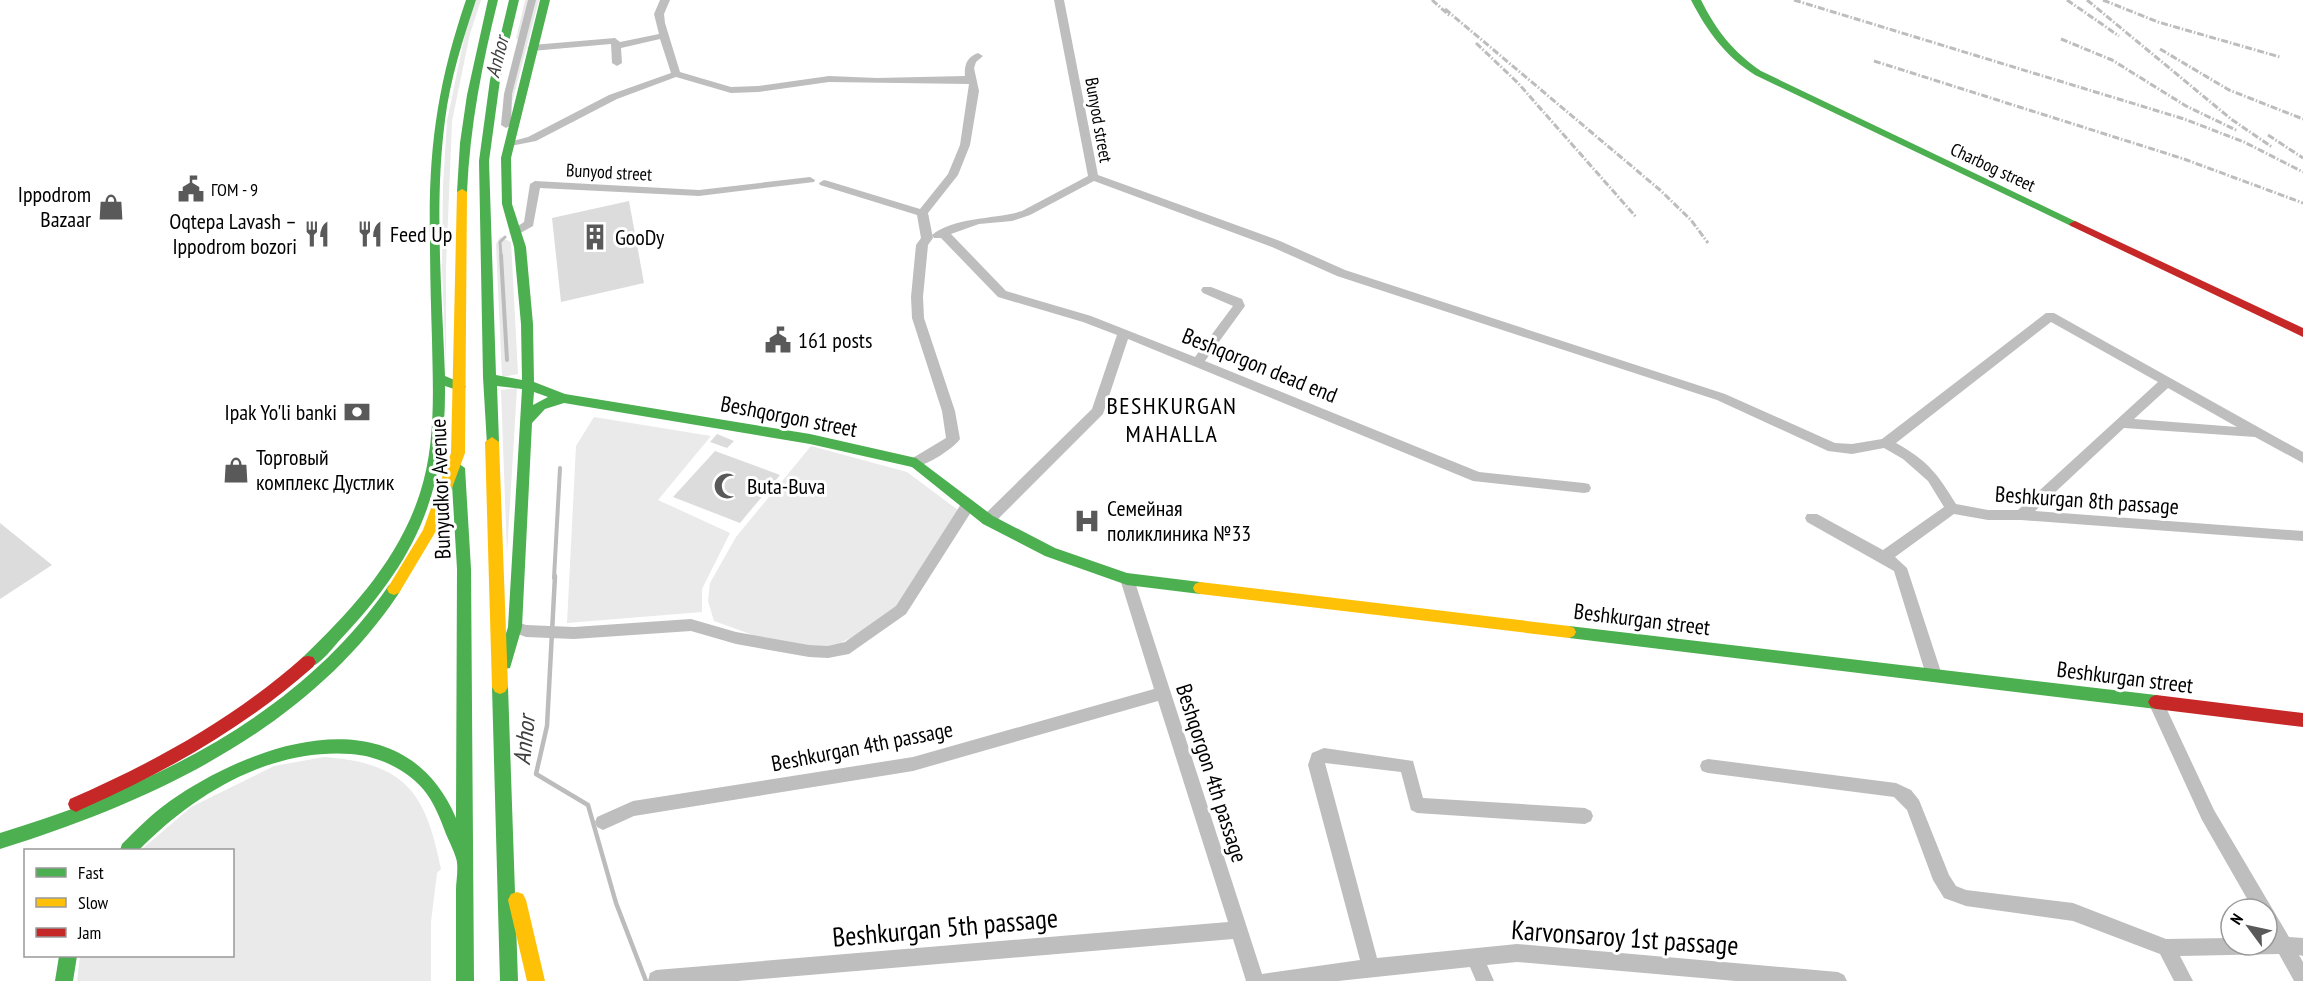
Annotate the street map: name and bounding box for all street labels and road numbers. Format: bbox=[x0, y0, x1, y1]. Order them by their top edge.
street label: Bunyod street bbox=[1080, 76, 1118, 164]
street label: Charbog street bbox=[1947, 137, 2039, 197]
street label: Bunyod street bbox=[565, 158, 653, 186]
street label: Beshqorgon dead end bbox=[1178, 321, 1342, 409]
street label: Beshqorgon street bbox=[718, 389, 860, 443]
street label: Bunyudkor Avenue bbox=[424, 418, 456, 560]
street label: Beshkurgan 8th passage bbox=[1994, 480, 2180, 520]
street label: Beshkurgan street bbox=[1572, 597, 1712, 641]
street label: Beshkurgan street bbox=[2055, 655, 2195, 699]
street label: Beshqorgon 4th passage bbox=[1170, 680, 1254, 866]
street label: Beshkurgan 4th passage bbox=[769, 715, 955, 777]
street label: Beshkurgan 5th passage bbox=[831, 900, 1059, 954]
street label: Karvonsaroy 1st passage bbox=[1510, 912, 1740, 962]

